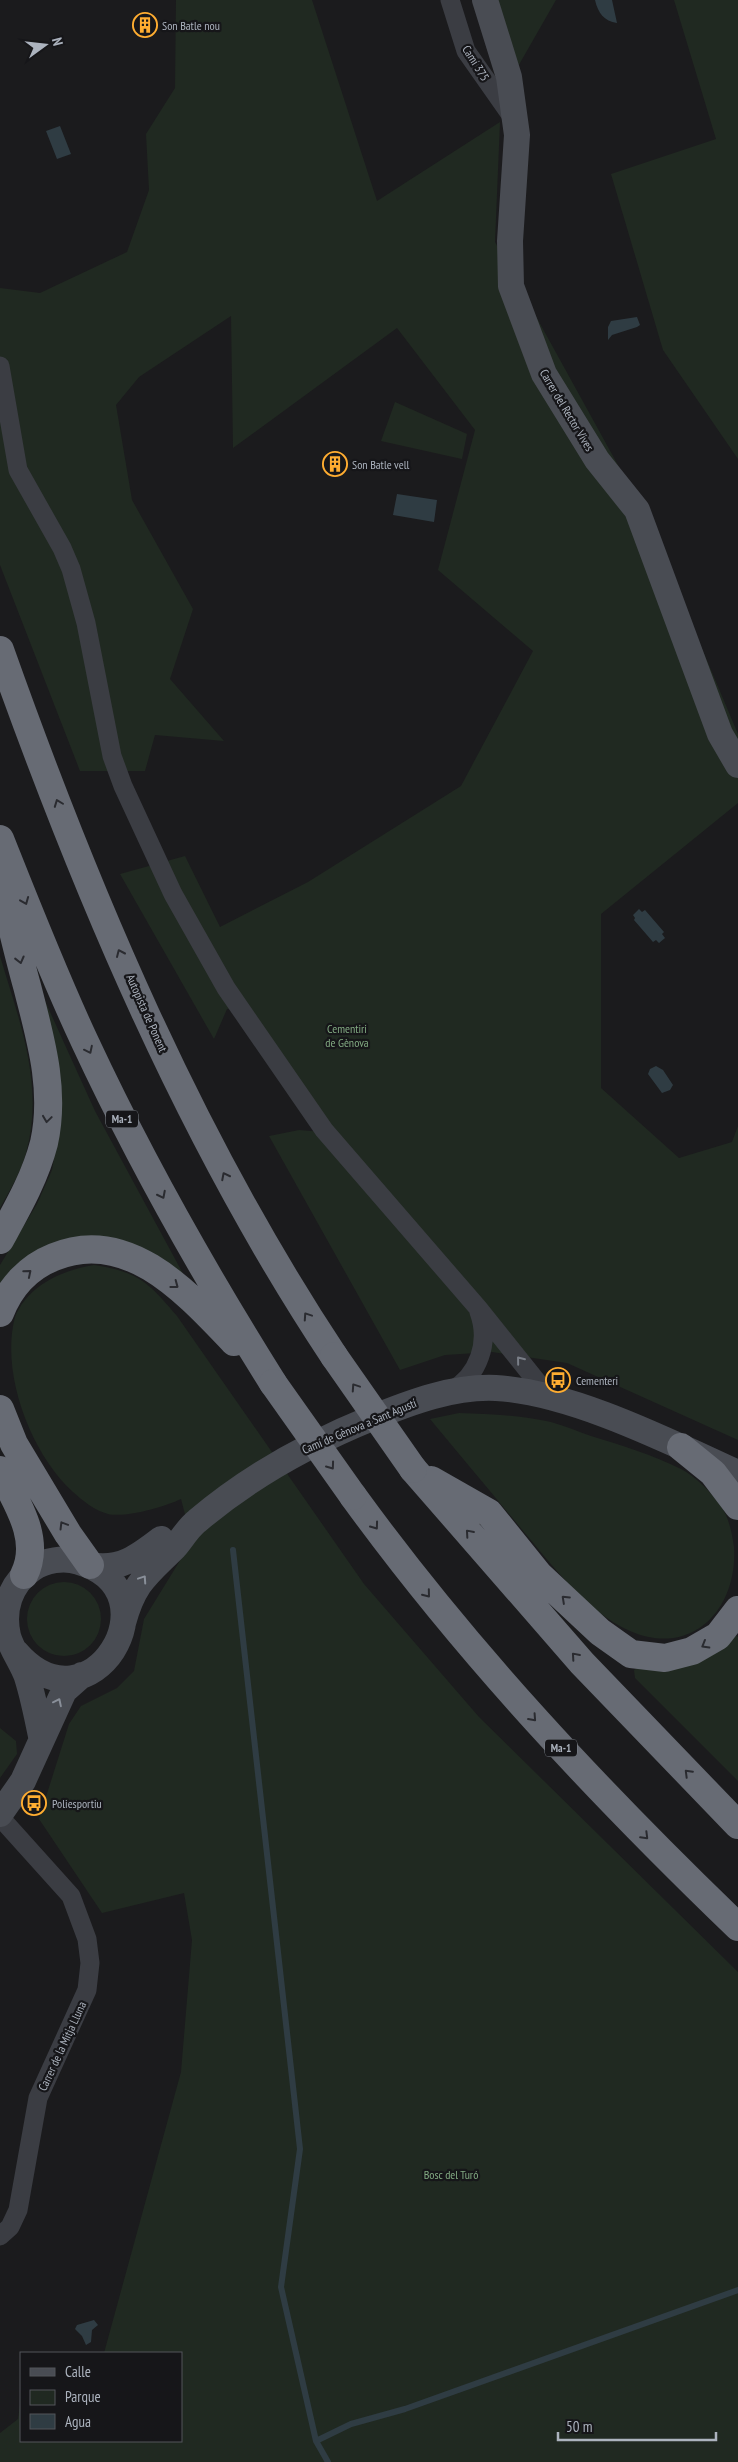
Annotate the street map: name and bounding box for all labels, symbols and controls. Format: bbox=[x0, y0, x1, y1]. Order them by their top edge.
building icon: Son Batle nou bbox=[132, 12, 158, 38]
place label: Son Batle nou bbox=[162, 18, 220, 33]
north arrow bbox=[20, 20, 70, 70]
text: N bbox=[48, 36, 67, 48]
street label: Camí 375 bbox=[459, 42, 493, 84]
street label: Carrer del Rector Vives bbox=[537, 366, 597, 454]
building icon: Son Batle vell bbox=[322, 451, 348, 477]
place label: Son Batle vell bbox=[352, 457, 410, 472]
one-way arrow bbox=[54, 799, 64, 807]
one-way arrow bbox=[19, 896, 29, 905]
one-way arrow bbox=[115, 949, 126, 958]
one-way arrow bbox=[14, 955, 25, 964]
street label: Autopista de Ponent bbox=[123, 972, 171, 1055]
park label: Cementiri de Gènova bbox=[325, 1021, 369, 1050]
one-way arrow bbox=[83, 1045, 93, 1054]
road number: Ma-1 bbox=[106, 1110, 138, 1128]
one-way arrow bbox=[43, 1115, 53, 1123]
one-way arrow bbox=[221, 1172, 231, 1181]
one-way arrow bbox=[156, 1190, 166, 1199]
one-way arrow bbox=[22, 1270, 31, 1279]
one-way arrow bbox=[169, 1279, 179, 1288]
one-way arrow bbox=[304, 1312, 313, 1321]
one-way arrow bbox=[518, 1357, 526, 1366]
bus stop icon: Cementeri bbox=[545, 1367, 571, 1393]
place label: Cementeri bbox=[576, 1373, 618, 1388]
one-way arrow bbox=[352, 1383, 361, 1392]
street label: Camí de Gènova a Sant Agustí bbox=[299, 1395, 419, 1457]
one-way arrow bbox=[325, 1460, 334, 1470]
one-way arrow bbox=[368, 1521, 378, 1530]
one-way arrow bbox=[59, 1522, 69, 1531]
one-way arrow bbox=[466, 1530, 474, 1539]
one-way arrow bbox=[137, 1575, 146, 1585]
one-way arrow bbox=[422, 1589, 431, 1598]
one-way arrow bbox=[562, 1596, 571, 1605]
one-way arrow bbox=[701, 1638, 710, 1648]
one-way arrow bbox=[572, 1652, 581, 1661]
one-way arrow bbox=[52, 1699, 62, 1708]
one-way arrow bbox=[527, 1712, 536, 1721]
road number: Ma-1 bbox=[545, 1740, 577, 1756]
one-way arrow bbox=[685, 1769, 694, 1778]
bus stop icon: Poliesportiu bbox=[21, 1790, 47, 1816]
place label: Poliesportiu bbox=[52, 1796, 102, 1811]
one-way arrow bbox=[639, 1830, 648, 1839]
street label: Carrer de la Mitja Lluna bbox=[35, 1999, 89, 2093]
park label: Bosc del Turó bbox=[424, 2167, 478, 2182]
legend bbox=[20, 2352, 182, 2442]
text: Calle bbox=[65, 2362, 91, 2381]
text: Parque bbox=[65, 2387, 101, 2406]
scale bar bbox=[558, 2410, 716, 2442]
text: Agua bbox=[65, 2412, 91, 2431]
text: 50 m bbox=[566, 2417, 592, 2436]

